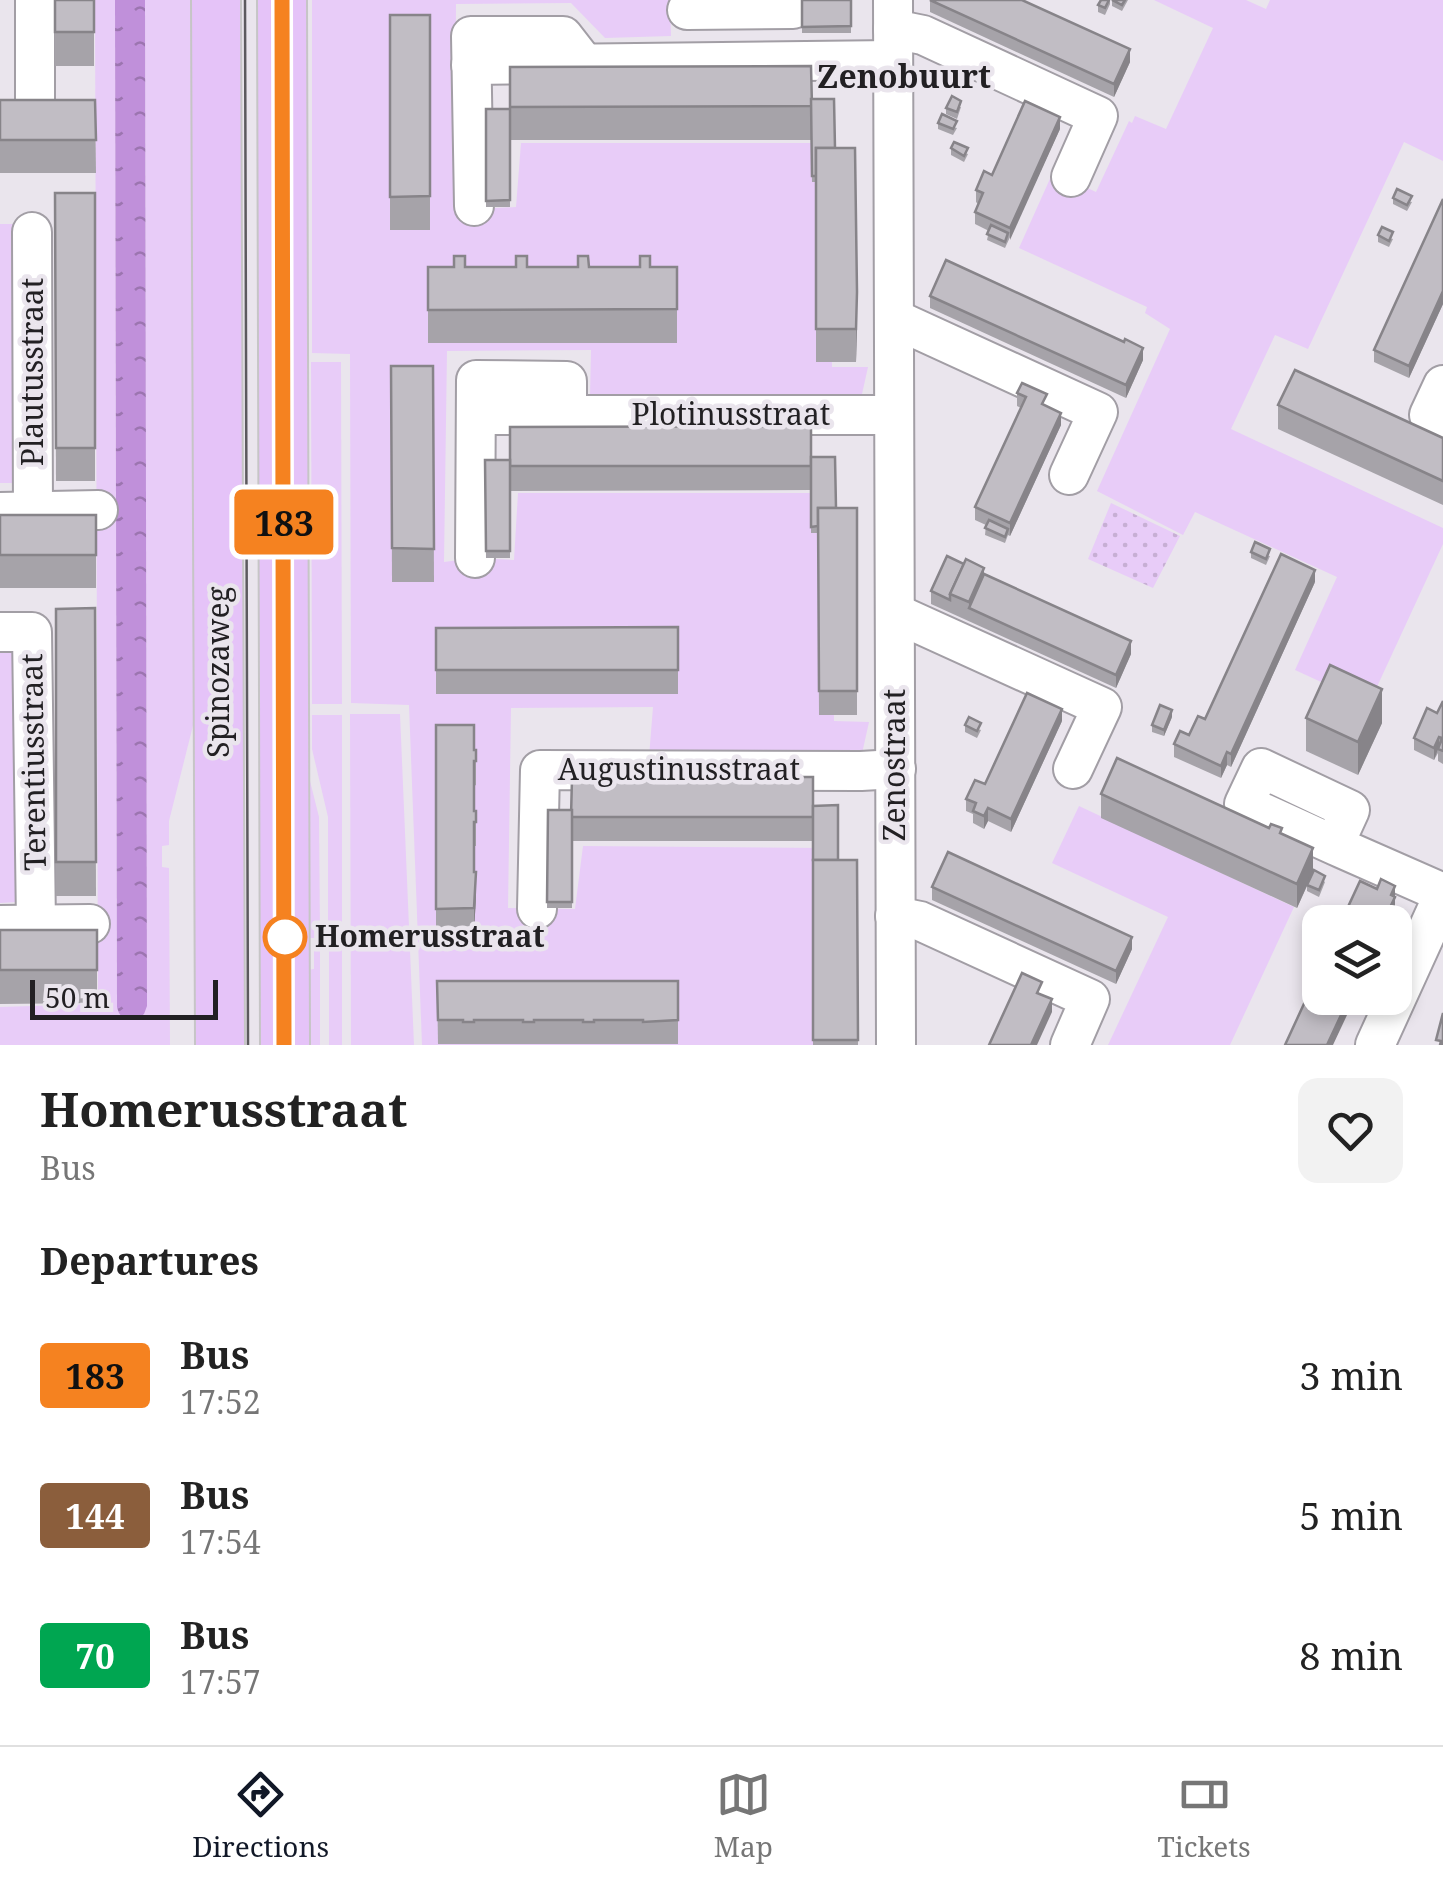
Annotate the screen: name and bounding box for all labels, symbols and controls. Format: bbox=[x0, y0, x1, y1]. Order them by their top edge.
district label: Zenobuurt bbox=[817, 54, 991, 97]
street label: Plautusstraat bbox=[11, 278, 52, 466]
street label: Plotinusstraat bbox=[632, 393, 830, 434]
line badge: 183 bbox=[226, 490, 342, 554]
text: 183 bbox=[254, 499, 314, 546]
street label: Spinozaweg bbox=[197, 586, 238, 758]
street label: Terentiusstraat bbox=[10, 653, 55, 871]
street label: Zenostraat bbox=[873, 689, 914, 841]
street label: Augustinusstraat bbox=[558, 748, 800, 789]
map controls bbox=[1302, 905, 1412, 1015]
button: layers bbox=[1302, 905, 1412, 1015]
place label: Homerusstraat bbox=[315, 915, 545, 956]
marker: Homerusstraat bbox=[264, 916, 306, 958]
scale bar bbox=[30, 975, 218, 1020]
text: 50 m bbox=[45, 978, 110, 1016]
text: Homerusstraat bbox=[40, 1076, 408, 1141]
button: heart bbox=[1298, 1078, 1403, 1183]
text: Bus bbox=[40, 1146, 96, 1189]
text: Departures bbox=[40, 1234, 259, 1286]
text: Bus bbox=[180, 1328, 249, 1380]
text: 3 min bbox=[1299, 1349, 1403, 1401]
text: 183 bbox=[65, 1352, 125, 1399]
text: 17:52 bbox=[180, 1380, 261, 1423]
text: Bus bbox=[180, 1468, 249, 1520]
text: 5 min bbox=[1299, 1489, 1403, 1541]
text: 144 bbox=[65, 1492, 125, 1539]
text: 17:54 bbox=[180, 1520, 261, 1563]
text: Bus bbox=[180, 1608, 249, 1660]
text: 8 min bbox=[1299, 1629, 1403, 1681]
text: 70 bbox=[75, 1632, 115, 1679]
text: 17:57 bbox=[180, 1660, 261, 1703]
tab: Directions bbox=[192, 1767, 329, 1865]
tab: Map bbox=[714, 1767, 773, 1865]
tab: Tickets bbox=[1158, 1767, 1251, 1865]

